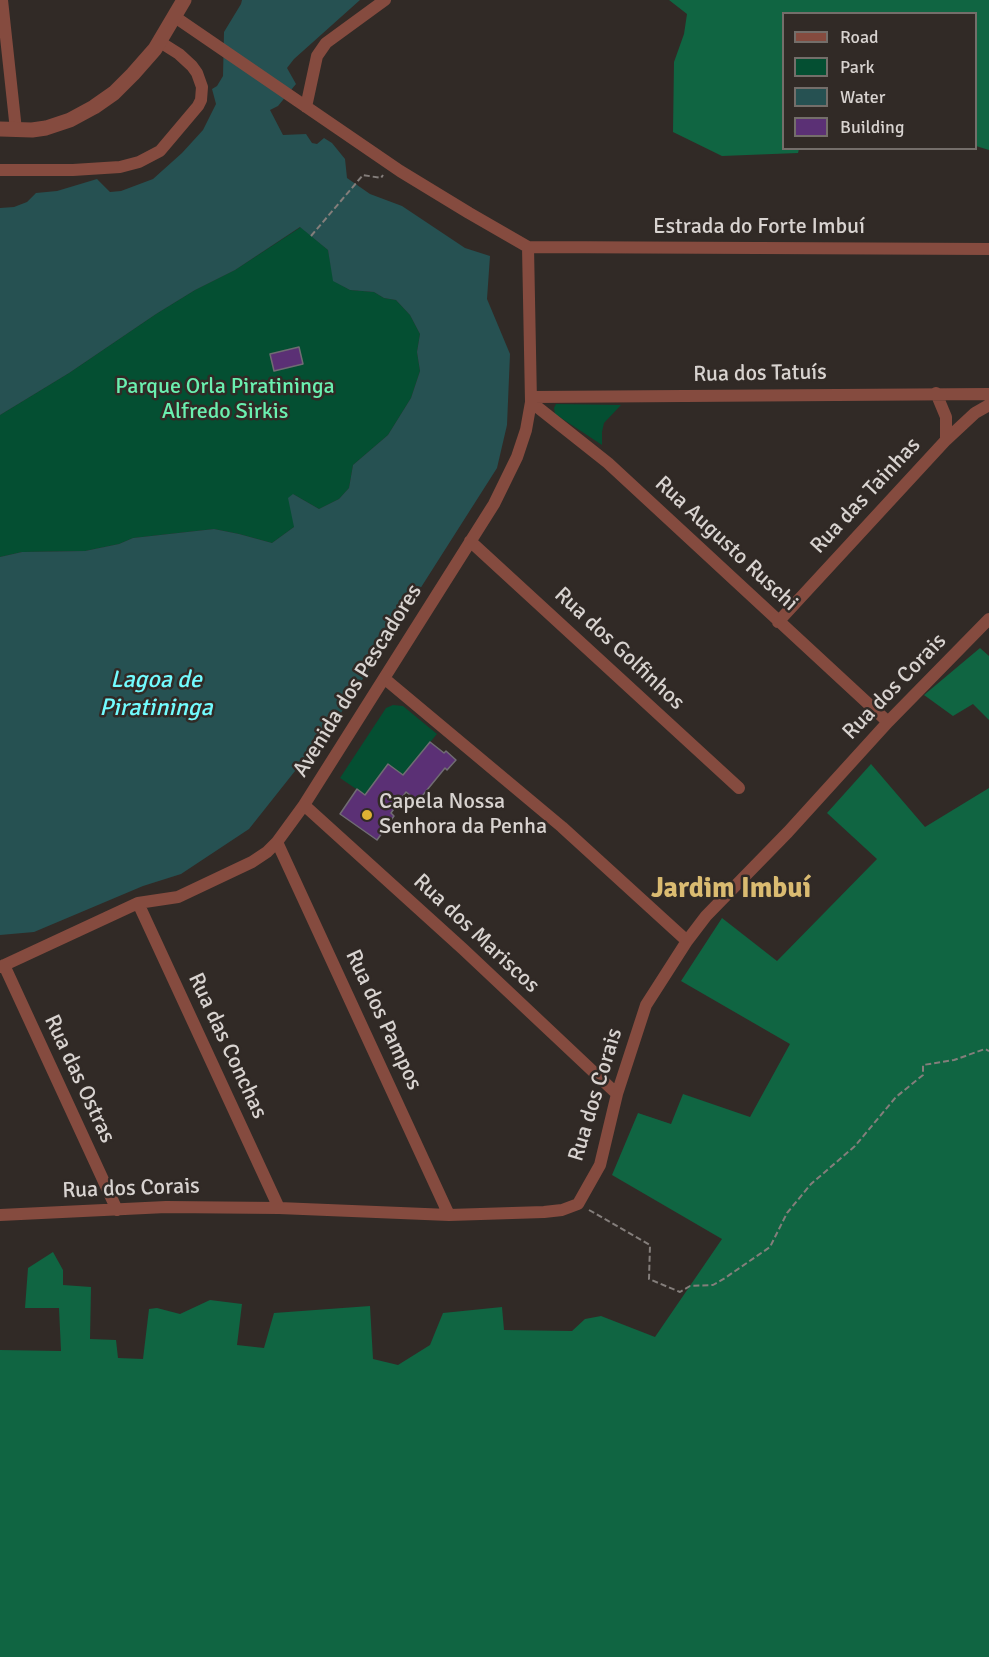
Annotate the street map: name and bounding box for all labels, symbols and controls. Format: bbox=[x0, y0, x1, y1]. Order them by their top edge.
legend bbox=[782, 12, 977, 150]
text: Road bbox=[840, 26, 879, 48]
text: Park bbox=[840, 56, 875, 78]
text: Water bbox=[840, 86, 885, 108]
text: Building bbox=[840, 116, 904, 138]
street label: Estrada do Forte Imbuí bbox=[653, 214, 865, 240]
street label: Rua dos Tatuís bbox=[693, 360, 827, 388]
park label: Parque Orla Piratininga Alfredo Sirkis bbox=[115, 374, 335, 426]
street label: Rua das Tainhas bbox=[805, 432, 927, 560]
street label: Rua Augusto Ruschi bbox=[649, 471, 803, 617]
street label: Avenida dos Pescadores bbox=[288, 580, 428, 782]
street label: Rua dos Golfinhos bbox=[549, 582, 689, 716]
street label: Rua dos Corais bbox=[838, 628, 952, 746]
water label: Lagoa de Piratininga bbox=[99, 667, 213, 723]
place label: Capela Nossa Senhora da Penha bbox=[379, 789, 547, 840]
marker: Capela Nossa Senhora da Penha bbox=[360, 808, 374, 822]
street label: Rua dos Mariscos bbox=[408, 869, 544, 999]
district label: Jardim Imbuí bbox=[651, 873, 811, 907]
street label: Rua dos Pampos bbox=[339, 946, 427, 1094]
street label: Rua das Conchas bbox=[182, 969, 272, 1123]
street label: Rua das Ostras bbox=[38, 1011, 120, 1147]
street label: Rua dos Corais bbox=[563, 1025, 629, 1165]
street label: Rua dos Corais bbox=[62, 1173, 200, 1205]

